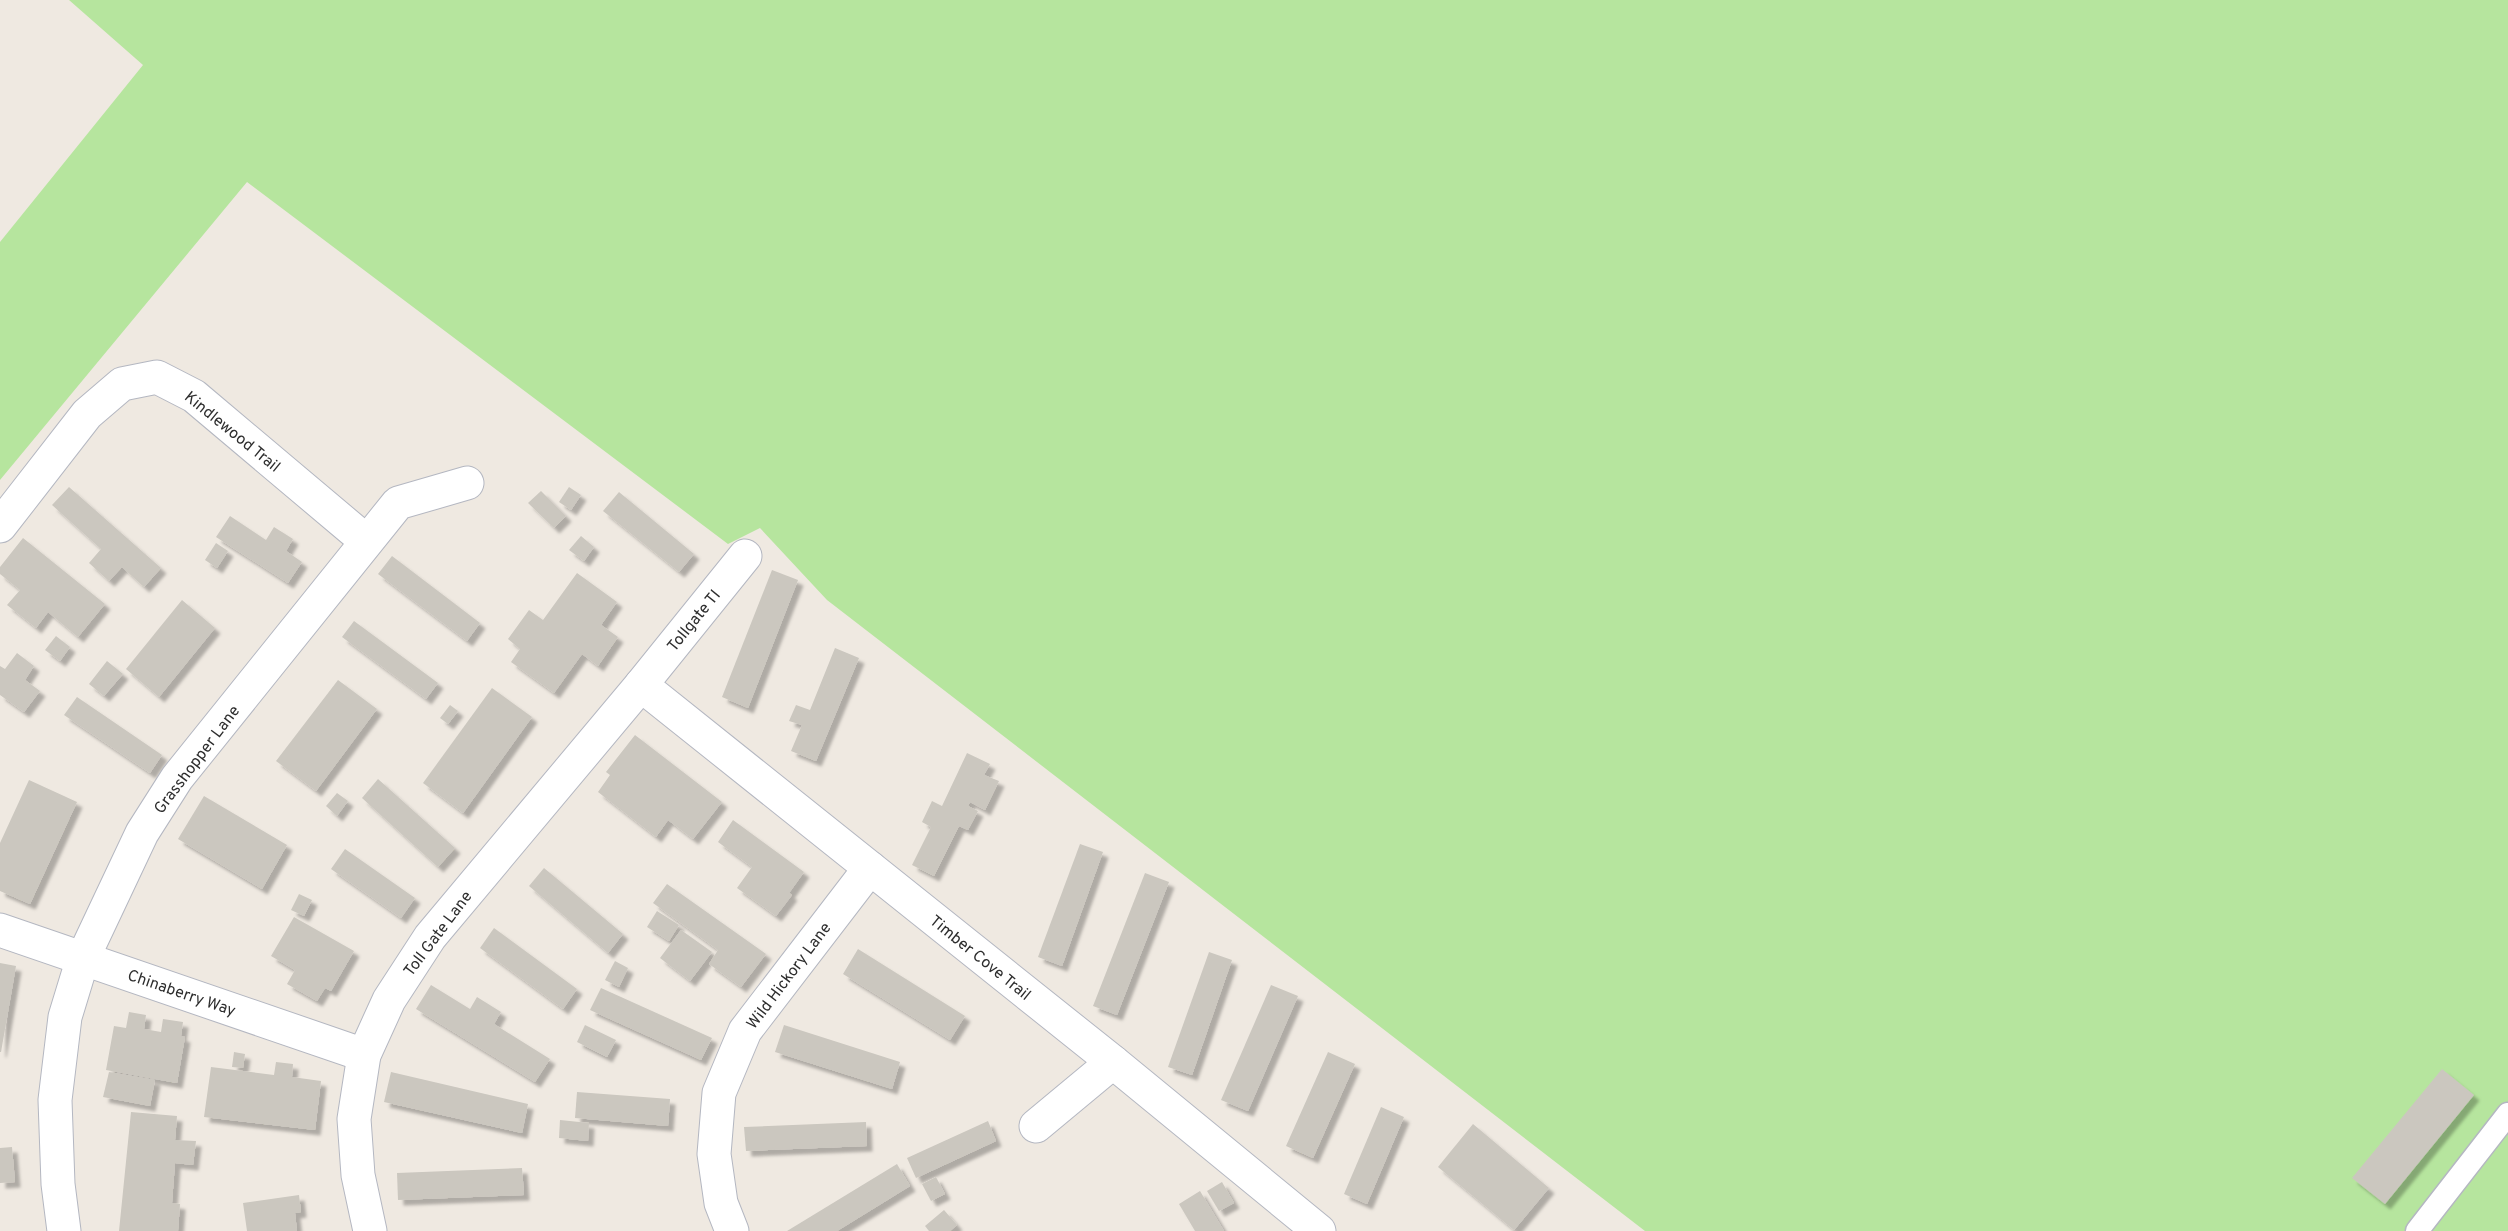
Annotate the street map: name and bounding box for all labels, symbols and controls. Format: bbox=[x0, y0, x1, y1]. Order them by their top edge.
street label: Kindlewood Trail bbox=[180, 388, 284, 477]
street label: Tollgate Tl bbox=[664, 586, 725, 656]
street label: Grasshopper Lane bbox=[150, 702, 245, 818]
street label: Toll Gate Lane bbox=[400, 888, 477, 981]
street label: Timber Cove Trail bbox=[925, 912, 1034, 1006]
street label: Wild Hickory Lane bbox=[743, 919, 836, 1034]
street label: Chinaberry Way bbox=[125, 966, 238, 1022]

